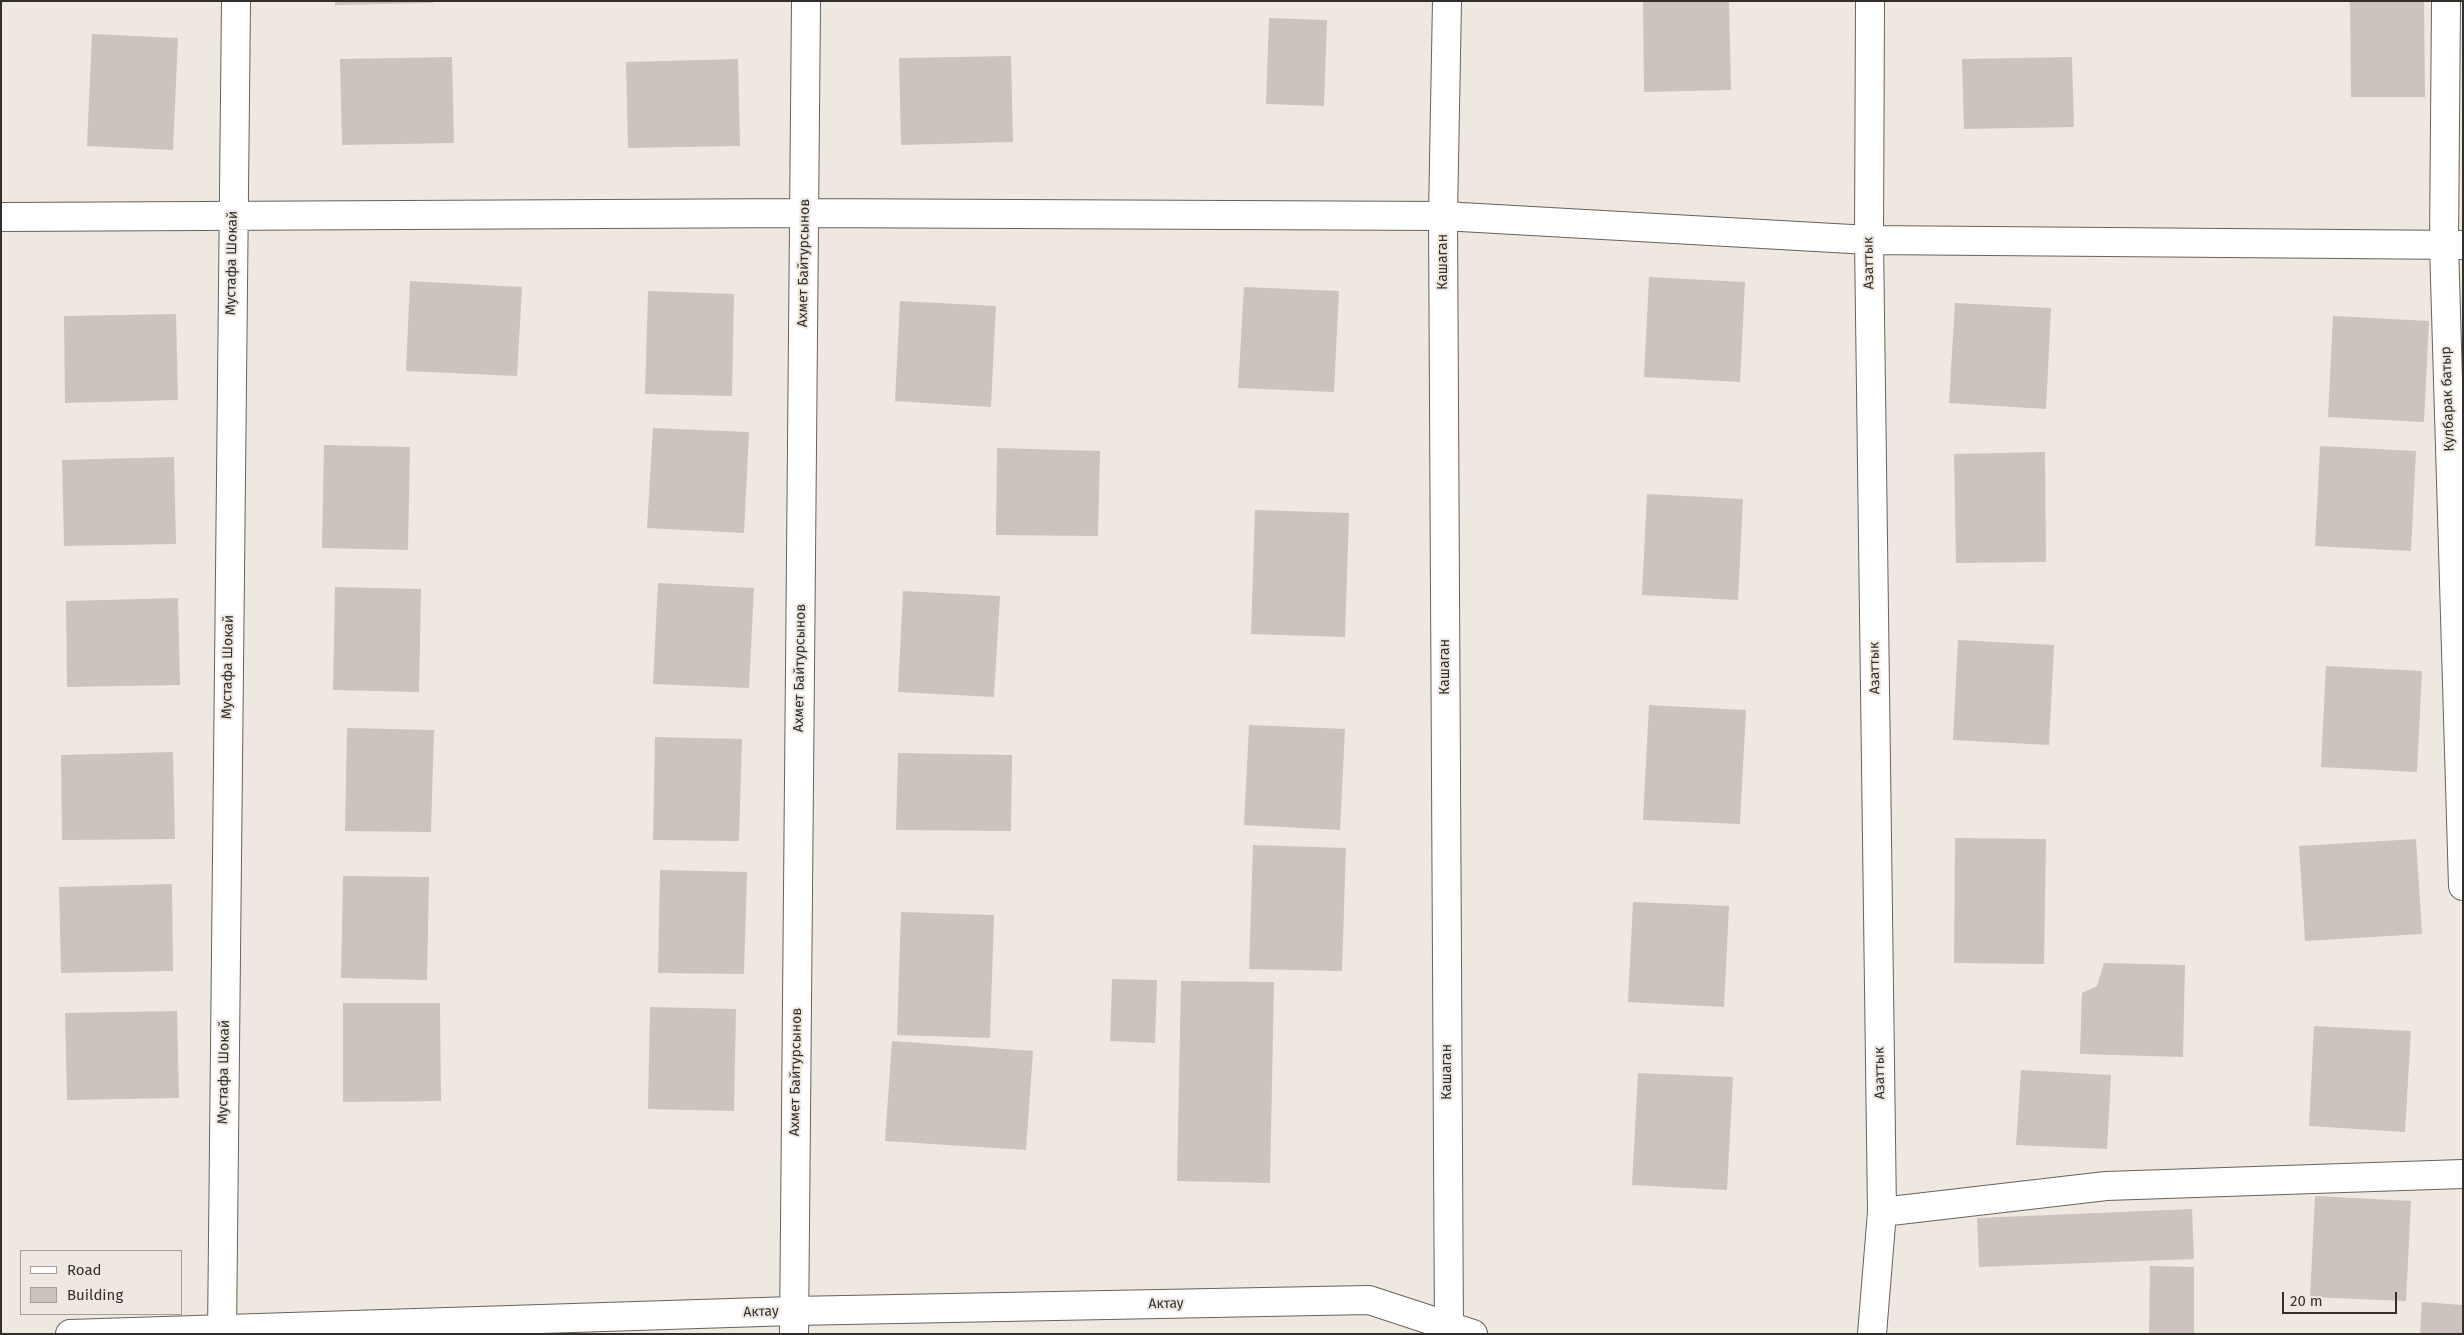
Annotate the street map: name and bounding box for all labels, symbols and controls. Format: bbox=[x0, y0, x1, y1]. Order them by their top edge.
street label: Ахмет Байтурсынов bbox=[794, 199, 814, 327]
street label: Мустафа Шокай bbox=[223, 211, 241, 315]
street label: Кашаган bbox=[1435, 234, 1451, 290]
street label: Азаттык bbox=[1860, 237, 1878, 289]
street label: Кулбарак батыр bbox=[2438, 346, 2458, 452]
street label: Ахмет Байтурсынов bbox=[790, 604, 810, 732]
street label: Мустафа Шокай bbox=[219, 615, 237, 719]
street label: Кашаган bbox=[1437, 639, 1453, 695]
street label: Азаттык bbox=[1866, 642, 1884, 694]
street label: Ахмет Байтурсынов bbox=[786, 1008, 806, 1136]
street label: Мустафа Шокай bbox=[215, 1020, 233, 1124]
street label: Кашаган bbox=[1439, 1044, 1455, 1100]
street label: Азаттык bbox=[1871, 1047, 1889, 1099]
legend bbox=[20, 1250, 182, 1315]
text: Road bbox=[67, 1261, 102, 1279]
scale bar bbox=[2284, 1282, 2399, 1314]
text: Building bbox=[67, 1286, 123, 1304]
text: 20 m bbox=[2290, 1292, 2323, 1310]
street label: Актау bbox=[1148, 1295, 1184, 1313]
street label: Актау bbox=[743, 1303, 779, 1321]

